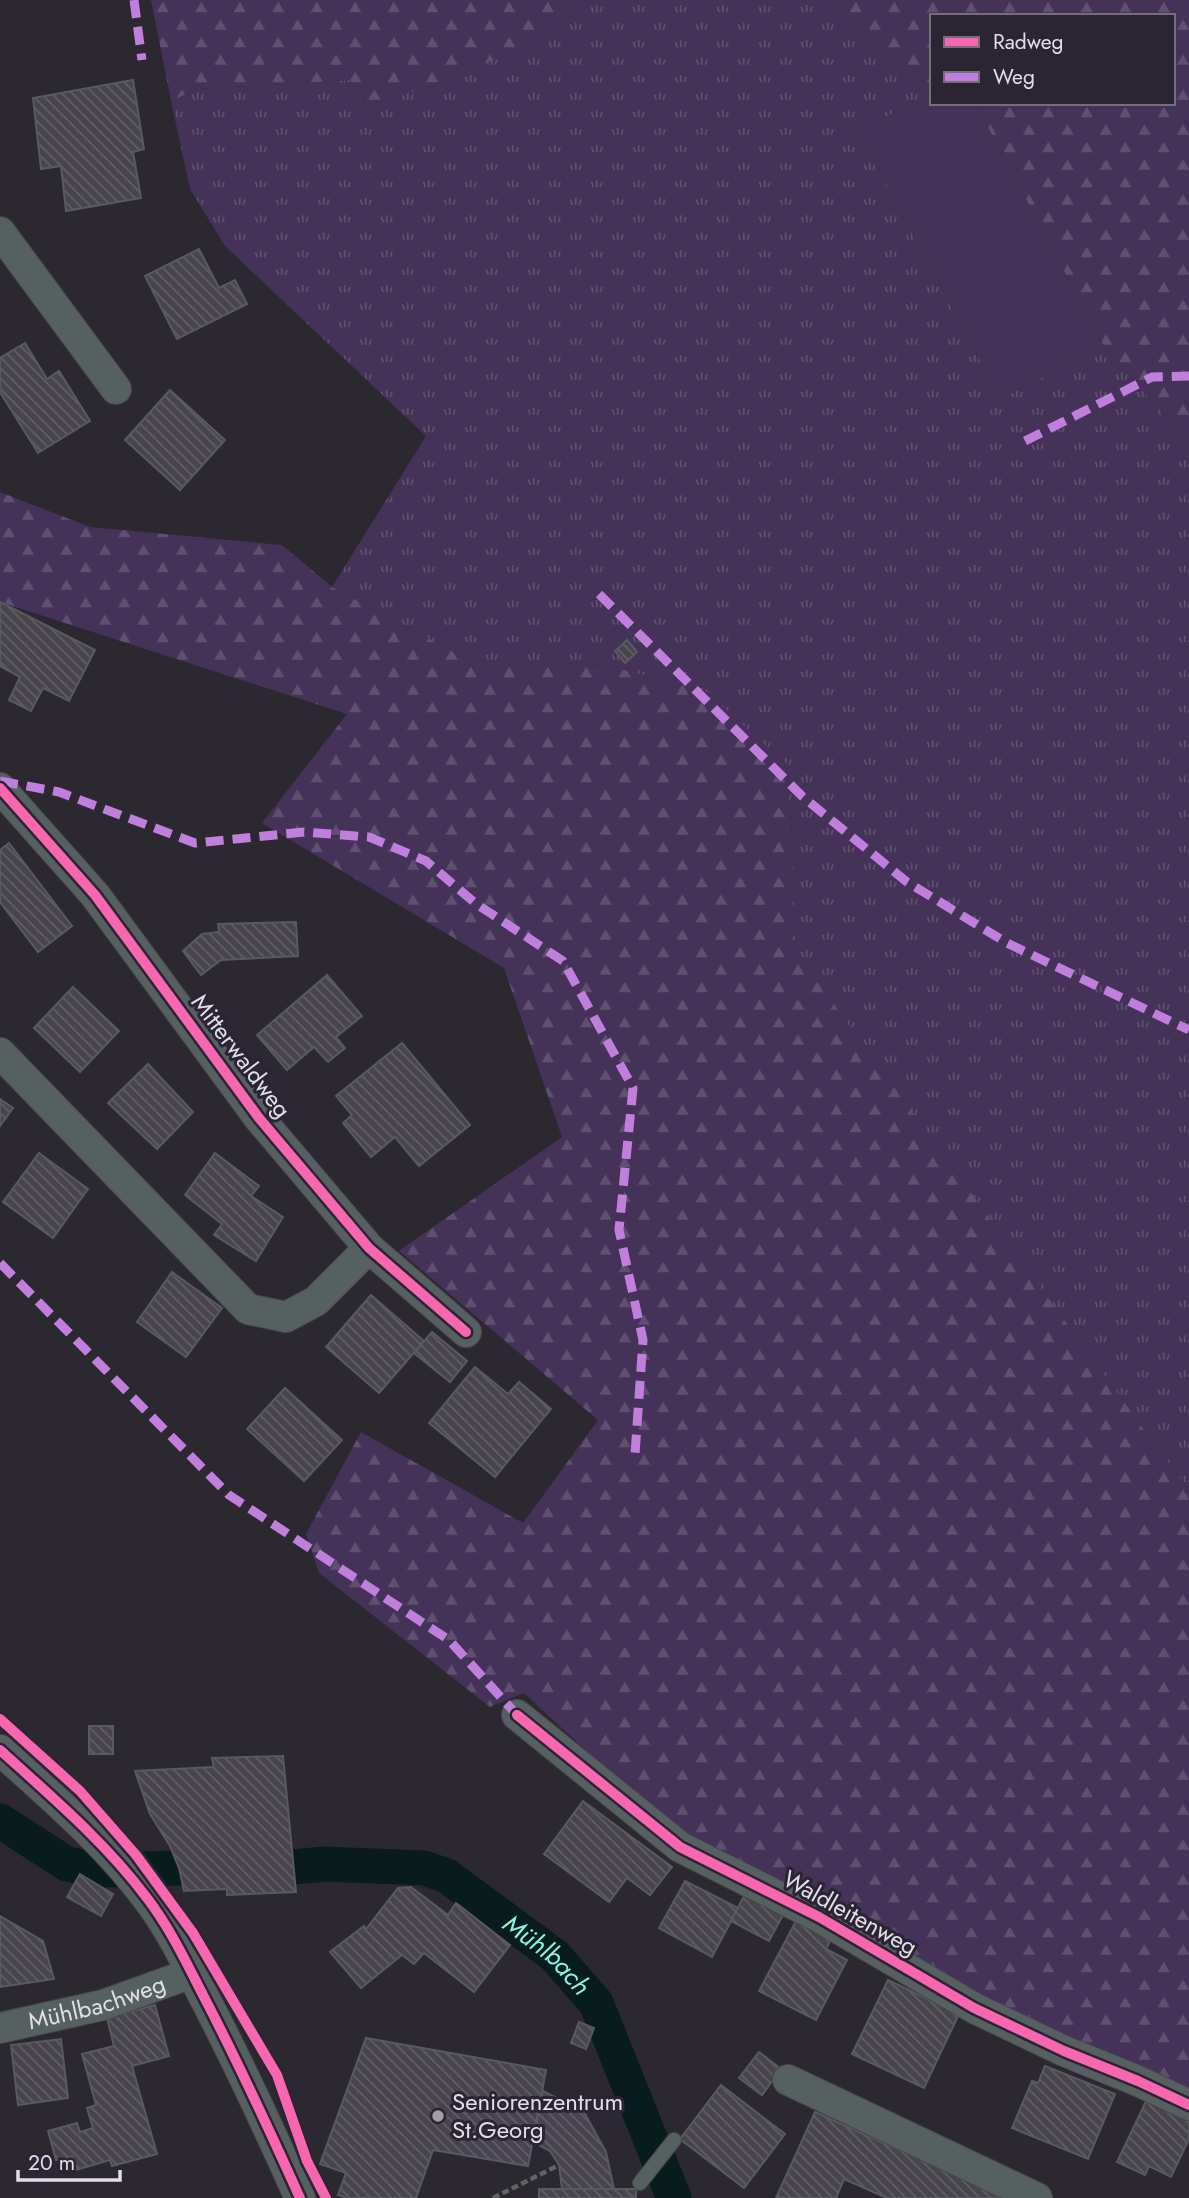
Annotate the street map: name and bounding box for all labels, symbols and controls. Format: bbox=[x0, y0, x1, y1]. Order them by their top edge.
legend bbox=[930, 14, 1175, 105]
text: Radweg bbox=[993, 27, 1064, 57]
text: Weg bbox=[993, 62, 1035, 92]
street label: Mitterwaldweg bbox=[183, 986, 300, 1125]
street label: Waldleitenweg bbox=[777, 1861, 924, 1964]
water label: Mühlbach bbox=[495, 1905, 600, 2003]
street label: Mühlbachweg bbox=[25, 1966, 170, 2038]
place label: Seniorenzentrum St.Georg bbox=[452, 2084, 623, 2147]
marker: Seniorenzentrum St.Georg bbox=[430, 2108, 446, 2124]
scale bar bbox=[18, 2138, 119, 2182]
text: 20 m bbox=[28, 2148, 75, 2178]

